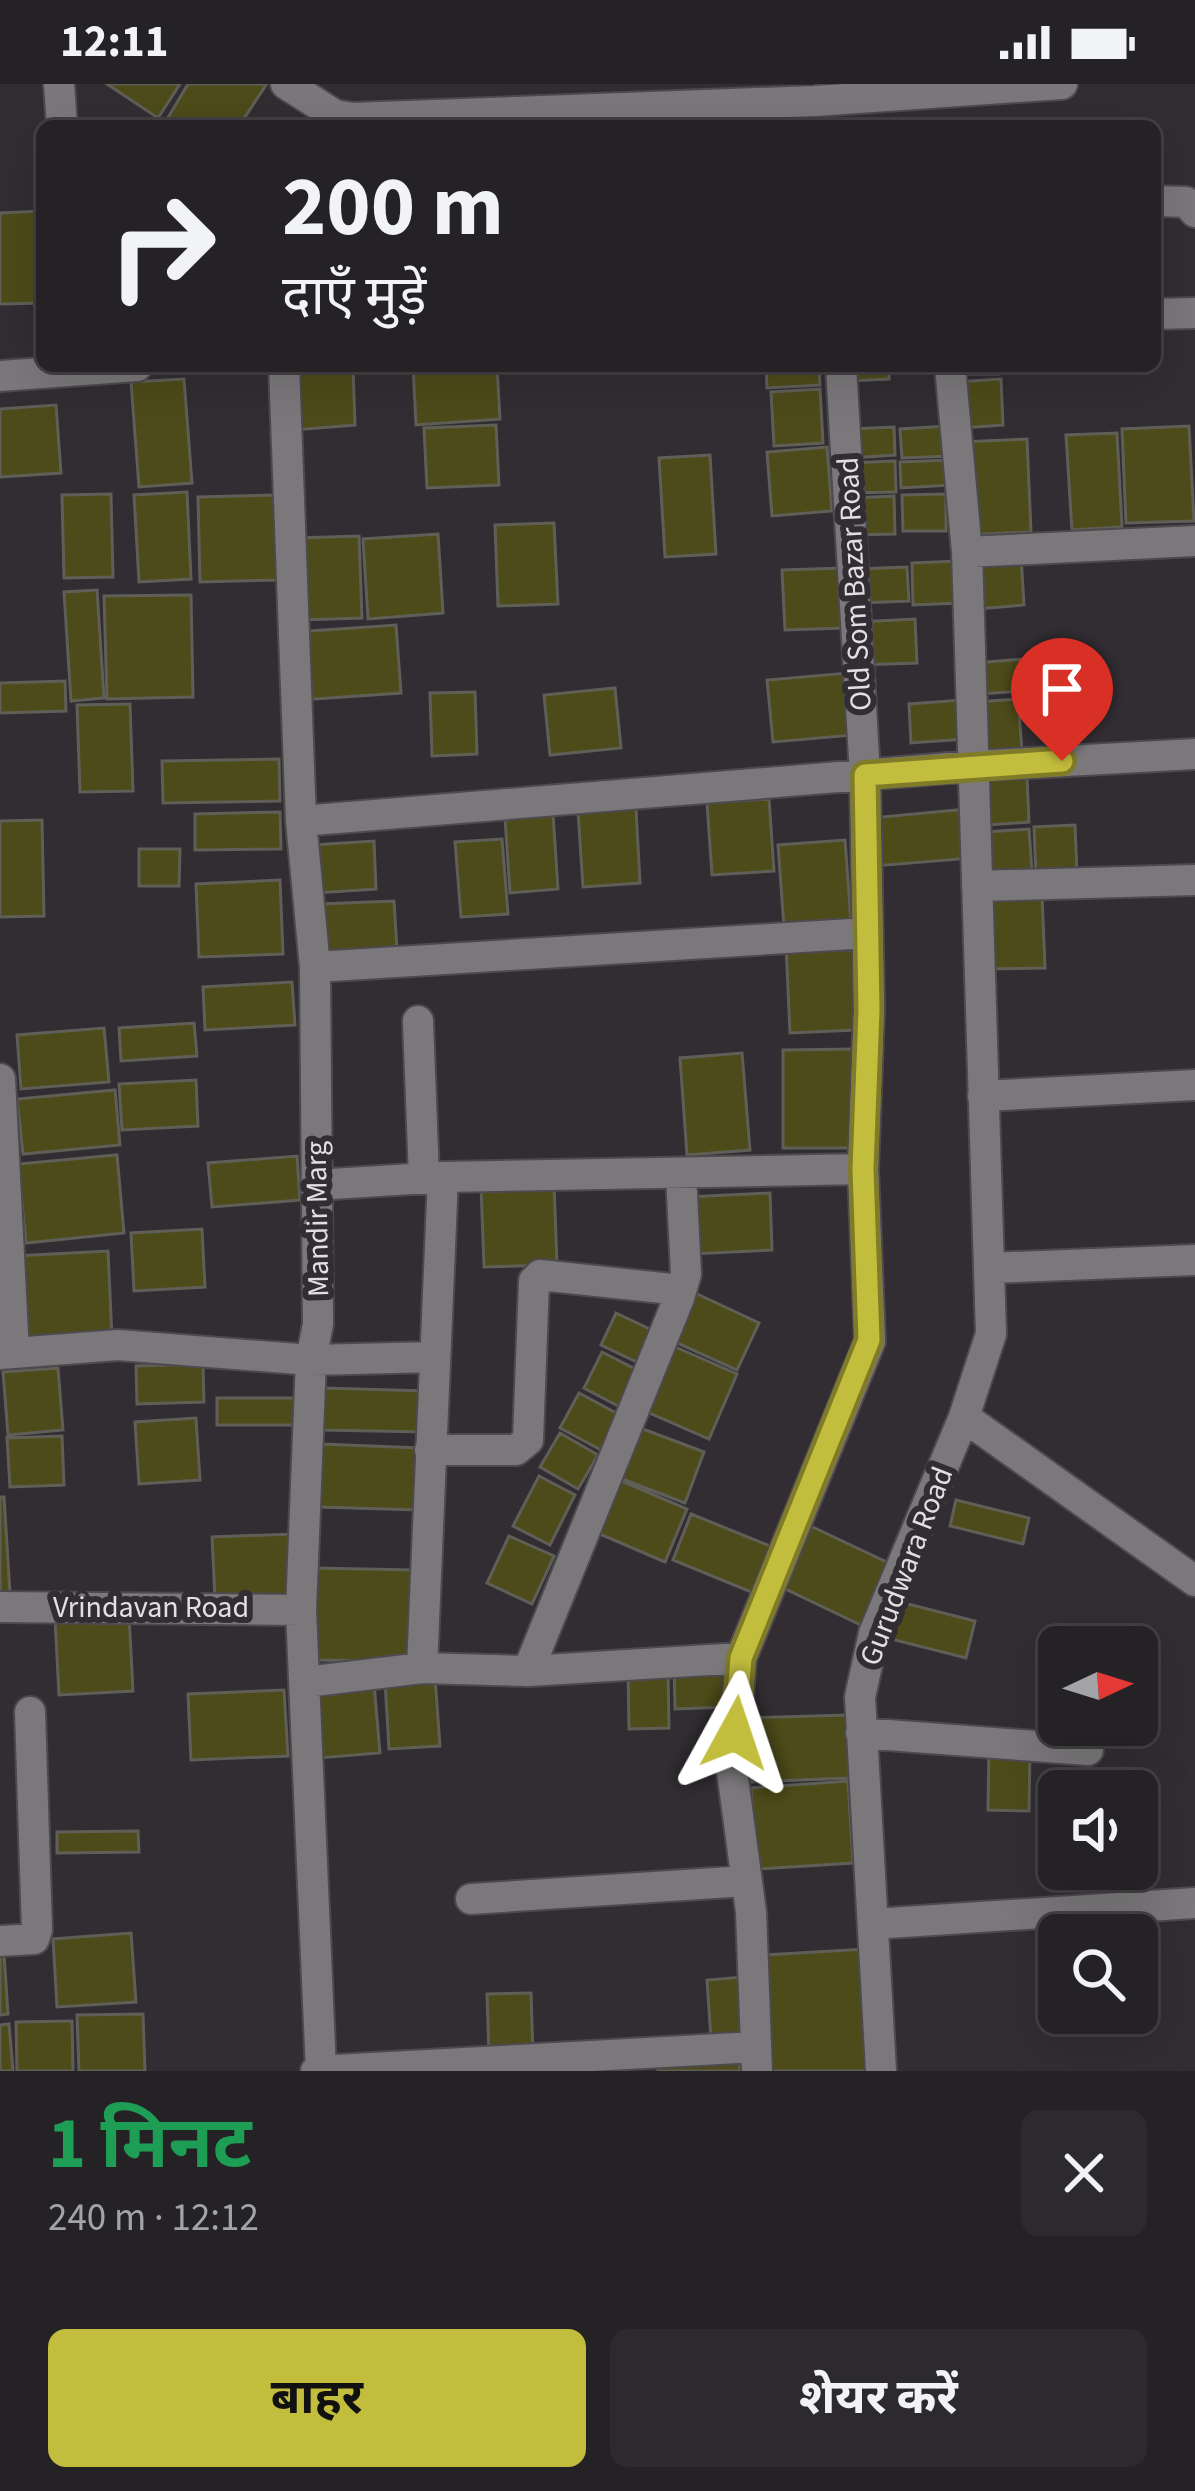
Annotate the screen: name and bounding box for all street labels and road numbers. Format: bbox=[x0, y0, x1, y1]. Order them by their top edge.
street label: Old Som Bazar Road bbox=[826, 456, 883, 712]
street label: Mandir Marg bbox=[295, 1141, 340, 1297]
street label: Gurudwara Road bbox=[849, 1461, 964, 1672]
street label: Vrindavan Road bbox=[53, 1586, 249, 1629]

